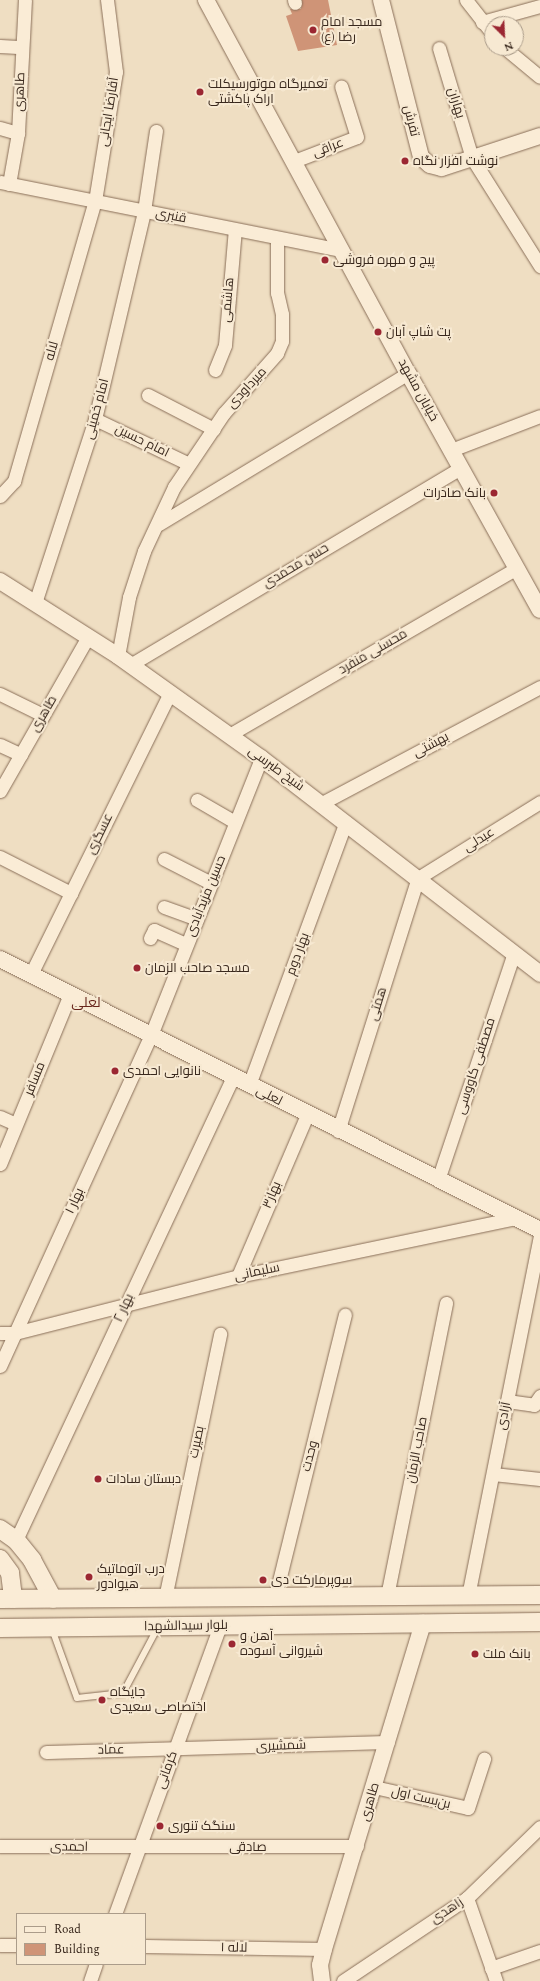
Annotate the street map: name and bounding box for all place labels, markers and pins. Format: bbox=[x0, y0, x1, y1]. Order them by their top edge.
place label: مسجد امام رضا (ع) bbox=[321, 15, 382, 46]
marker: مسجد امام رضا (ع) bbox=[308, 25, 318, 35]
place label: تعمیرگاه موتورسیکلت اراک پاکشتی bbox=[208, 77, 328, 108]
marker: تعمیرگاه موتورسیکلت اراک پاکشتی bbox=[195, 87, 205, 97]
place label: نوشت افزار نگاه bbox=[413, 153, 498, 169]
marker: نوشت افزار نگاه bbox=[400, 156, 410, 166]
place label: پیچ و مهره فروشی bbox=[333, 252, 435, 268]
marker: پیچ و مهره فروشی bbox=[320, 255, 330, 265]
place label: پت شاپ آبان bbox=[386, 324, 451, 340]
marker: پت شاپ آبان bbox=[373, 327, 383, 337]
place label: بانک صادرات bbox=[423, 485, 486, 501]
marker: بانک صادرات bbox=[489, 488, 499, 498]
place label: مسجد صاحب الزمان bbox=[145, 960, 250, 976]
marker: مسجد صاحب الزمان bbox=[132, 963, 142, 973]
place label: نانوایی احمدی bbox=[123, 1063, 201, 1079]
marker: نانوایی احمدی bbox=[110, 1066, 120, 1076]
place label: دبستان سادات bbox=[106, 1471, 181, 1487]
marker: دبستان سادات bbox=[93, 1474, 103, 1484]
place label: درب اتوماتیک هیوادور bbox=[97, 1562, 165, 1593]
marker: درب اتوماتیک هیوادور bbox=[84, 1572, 94, 1582]
place label: سوپرمارکت دی bbox=[271, 1572, 352, 1588]
marker: سوپرمارکت دی bbox=[258, 1575, 268, 1585]
place label: آهن و شیروانی آسوده bbox=[240, 1629, 323, 1660]
marker: آهن و شیروانی آسوده bbox=[227, 1639, 237, 1649]
place label: بانک ملت bbox=[483, 1646, 531, 1662]
marker: بانک ملت bbox=[470, 1649, 480, 1659]
place label: جایگاه اختصاصی سعیدی bbox=[110, 1685, 206, 1716]
marker: جایگاه اختصاصی سعیدی bbox=[97, 1695, 107, 1705]
place label: سنگک تنوری bbox=[168, 1818, 236, 1834]
marker: سنگک تنوری bbox=[155, 1821, 165, 1831]

